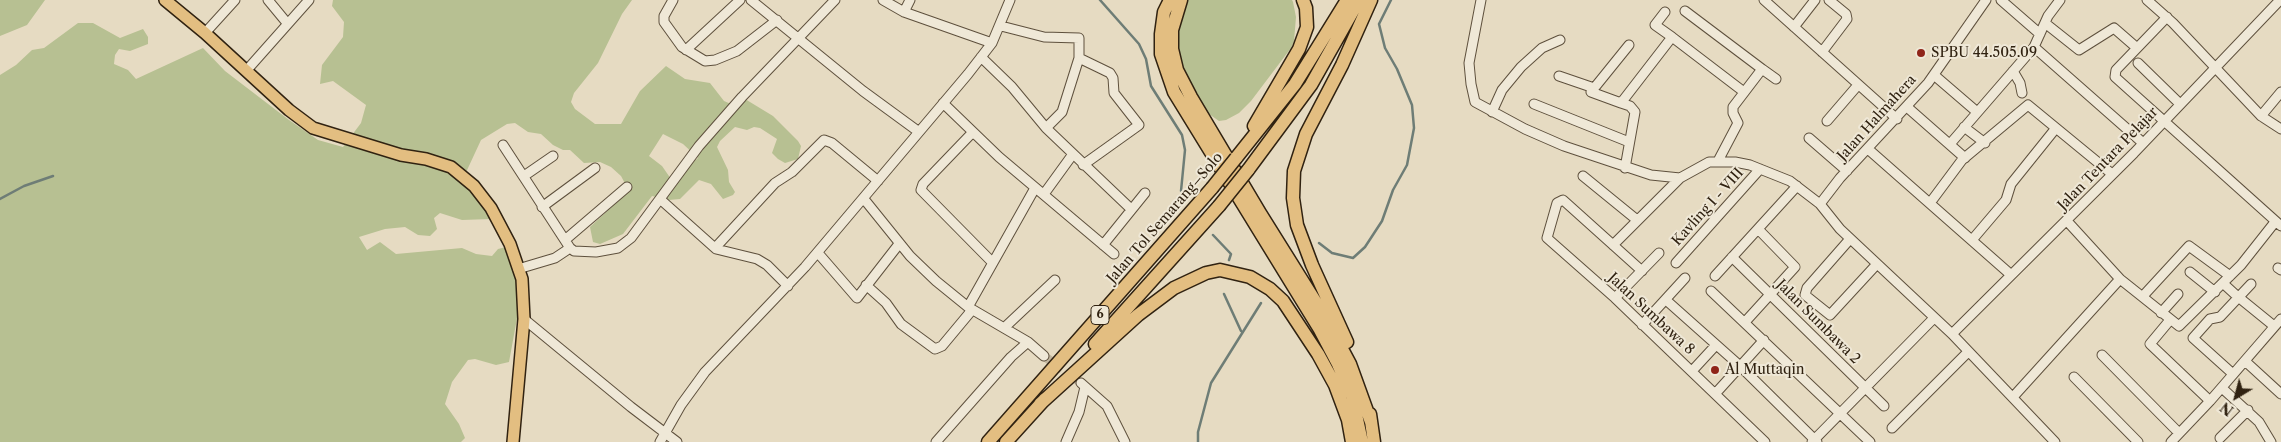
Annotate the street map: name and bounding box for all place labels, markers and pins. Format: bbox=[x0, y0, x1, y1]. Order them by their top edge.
place label: SPBU 44.505.09 bbox=[1931, 45, 2037, 61]
marker: SPBU 44.505.09 bbox=[1915, 47, 1927, 59]
place label: Al Muttaqin bbox=[1725, 362, 1805, 378]
marker: Al Muttaqin bbox=[1709, 364, 1721, 376]

